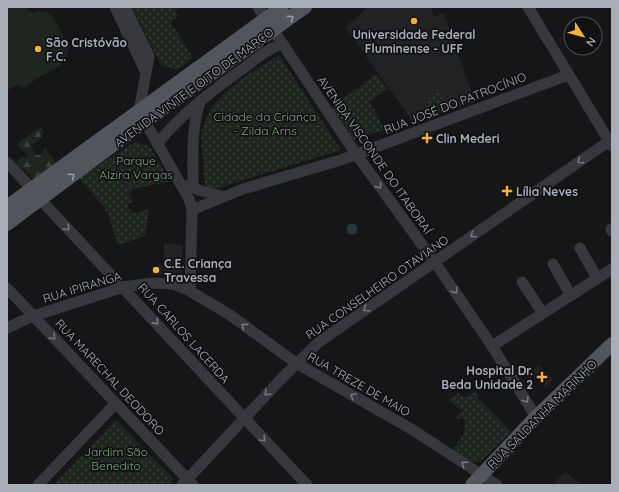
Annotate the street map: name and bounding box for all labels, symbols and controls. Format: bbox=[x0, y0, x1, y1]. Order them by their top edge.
one-way arrow bbox=[286, 15, 293, 22]
marker: Universidade Federal Fluminense - UFF bbox=[409, 16, 419, 26]
north arrow bbox=[563, 16, 603, 56]
street label: AVENIDA VINTE E OITO DE MARÇO bbox=[111, 24, 277, 150]
place label: Universidade Federal Fluminense - UFF bbox=[352, 27, 476, 56]
text: N bbox=[583, 34, 599, 49]
place label: São Cristóvão F.C. bbox=[46, 35, 127, 64]
marker: São Cristóvão F.C. bbox=[33, 44, 43, 54]
street label: RUA JOSÉ DO PATROCÍNIO bbox=[382, 69, 528, 137]
street label: AVENIDA VISCONDE DO ITABORAÍ bbox=[315, 73, 436, 238]
park label: Cidade da Criança - Zilda Arns bbox=[214, 109, 316, 138]
place label: Clin Mederi bbox=[436, 131, 500, 146]
marker: Clin Mederi bbox=[421, 132, 433, 144]
park label: Parque Alzira Vargas bbox=[99, 153, 173, 182]
one-way arrow bbox=[577, 156, 584, 164]
one-way arrow bbox=[68, 173, 75, 181]
one-way arrow bbox=[374, 181, 381, 188]
place label: Lília Neves bbox=[516, 184, 578, 199]
marker: Lília Neves bbox=[501, 185, 513, 197]
one-way arrow bbox=[62, 223, 70, 231]
one-way arrow bbox=[470, 230, 477, 237]
street label: RUA CONSELHEIRO OTAVIANO bbox=[303, 232, 451, 342]
place label: C.E. Criança Travessa bbox=[164, 256, 232, 285]
marker: C.E. Criança Travessa bbox=[151, 265, 161, 275]
street label: RUA IPIRANGA bbox=[41, 268, 123, 306]
street label: RUA CARLOS LACERDA bbox=[135, 280, 233, 386]
one-way arrow bbox=[450, 287, 457, 294]
one-way arrow bbox=[363, 304, 370, 312]
street label: RUA MARECHAL DEODORO bbox=[52, 316, 168, 438]
one-way arrow bbox=[151, 318, 158, 325]
one-way arrow bbox=[241, 323, 248, 331]
one-way arrow bbox=[48, 332, 56, 340]
street label: RUA TREZE DE MAIO bbox=[305, 349, 413, 419]
street label: RUA SALDANHA MARINHO bbox=[484, 356, 600, 472]
place label: Hospital Dr. Beda Unidade 2 bbox=[441, 363, 533, 392]
marker: Hospital Dr. Beda Unidade 2 bbox=[536, 371, 548, 383]
one-way arrow bbox=[265, 388, 272, 396]
one-way arrow bbox=[350, 393, 357, 400]
one-way arrow bbox=[521, 396, 528, 403]
one-way arrow bbox=[258, 434, 266, 442]
park label: Jardim São Benedito bbox=[84, 444, 148, 473]
one-way arrow bbox=[461, 462, 468, 469]

